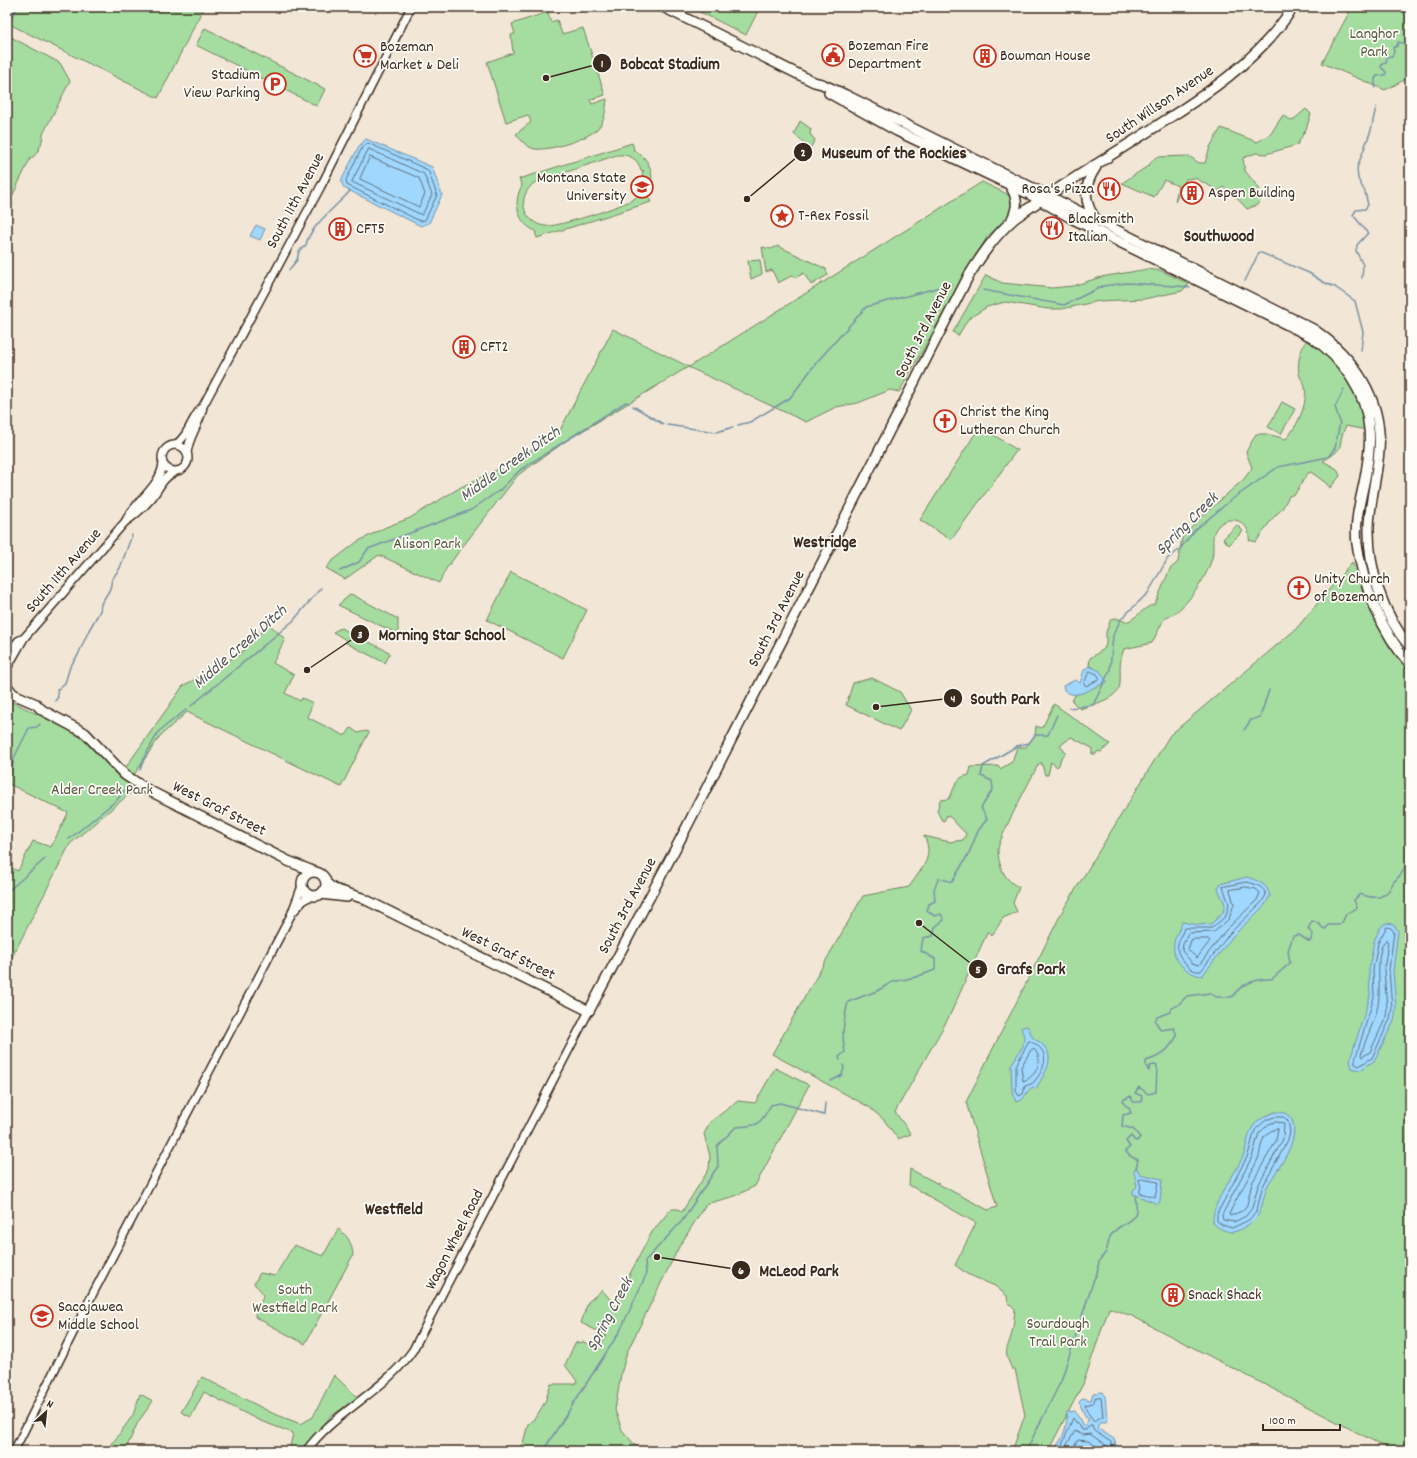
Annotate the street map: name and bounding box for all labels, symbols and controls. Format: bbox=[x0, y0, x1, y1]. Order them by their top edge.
park label: Langhor Park bbox=[1350, 23, 1398, 64]
place label: Bozeman Fire Department bbox=[848, 35, 928, 76]
place label: Bozeman Market & Deli bbox=[380, 36, 459, 77]
public building icon: Bozeman Fire Department bbox=[820, 42, 846, 68]
supermarket icon: Bozeman Market & Deli bbox=[352, 43, 378, 69]
building icon: Bowman House bbox=[972, 43, 998, 69]
place label: Bowman House bbox=[1000, 45, 1091, 68]
callout: Bobcat Stadium bbox=[592, 48, 728, 77]
text: Bobcat Stadium bbox=[620, 54, 720, 78]
text: 1 bbox=[601, 56, 604, 73]
street label: South Willson Avenue bbox=[1101, 60, 1219, 150]
place label: Stadium View Parking bbox=[184, 64, 260, 105]
parking icon: Stadium View Parking bbox=[262, 71, 288, 97]
callout: Museum of the Rockies bbox=[793, 137, 974, 166]
text: Museum of the Rockies bbox=[821, 143, 967, 167]
text: 2 bbox=[800, 145, 806, 162]
street label: South 11th Avenue bbox=[261, 149, 331, 253]
place label: Montana State University bbox=[537, 167, 627, 208]
school or university icon: Montana State University bbox=[629, 174, 655, 200]
restaurant icon: Rosa's Pizza bbox=[1096, 176, 1122, 202]
place label: Rosa's Pizza bbox=[1021, 178, 1094, 201]
building icon: Aspen Building bbox=[1179, 180, 1205, 206]
place label: Aspen Building bbox=[1208, 182, 1295, 205]
place icon: T-Rex Fossil bbox=[769, 203, 795, 229]
place label: T-Rex Fossil bbox=[798, 205, 869, 228]
place label: Blacksmith Italian bbox=[1068, 208, 1134, 249]
restaurant icon: Blacksmith Italian bbox=[1039, 215, 1065, 241]
building icon: CFT5 bbox=[327, 216, 353, 242]
place label: CFT5 bbox=[356, 218, 385, 241]
district label: Southwood bbox=[1184, 226, 1254, 250]
street label: South 3rd Avenue bbox=[890, 278, 958, 382]
building icon: CFT2 bbox=[451, 334, 477, 360]
place label: CFT2 bbox=[480, 336, 508, 359]
place label: Christ the King Lutheran Church bbox=[960, 401, 1060, 442]
church icon: Christ the King Lutheran Church bbox=[932, 408, 958, 434]
water label: Middle Creek Ditch bbox=[456, 421, 567, 509]
water label: Spring Creek bbox=[1151, 487, 1226, 562]
street label: South 11th Avenue bbox=[21, 524, 107, 618]
district label: Westridge bbox=[794, 532, 857, 556]
park label: Alison Park bbox=[393, 533, 461, 556]
street label: South 3rd Avenue bbox=[743, 567, 811, 671]
place label: Unity Church of Bozeman bbox=[1314, 568, 1390, 609]
church icon: Unity Church of Bozeman bbox=[1286, 575, 1312, 601]
water label: Middle Creek Ditch bbox=[189, 600, 294, 696]
callout: Morning Star School bbox=[350, 620, 513, 649]
text: Morning Star School bbox=[378, 625, 507, 649]
text: 3 bbox=[357, 627, 363, 644]
callout: South Park bbox=[943, 684, 1048, 713]
text: South Park bbox=[970, 689, 1040, 713]
text: 4 bbox=[951, 691, 956, 708]
street label: West Graf Street bbox=[168, 776, 270, 842]
park label: Alder Creek Park bbox=[51, 779, 153, 802]
street label: South 3rd Avenue bbox=[593, 854, 663, 958]
street label: West Graf Street bbox=[457, 921, 559, 987]
callout: Grafs Park bbox=[968, 954, 1073, 983]
text: Grafs Park bbox=[997, 959, 1065, 983]
text: 5 bbox=[975, 962, 981, 979]
street label: Wagon Wheel Road bbox=[420, 1186, 490, 1294]
district label: Westfield bbox=[365, 1199, 423, 1223]
callout: McLeod Park bbox=[731, 1255, 847, 1284]
text: McLeod Park bbox=[759, 1261, 839, 1285]
text: 6 bbox=[738, 1263, 744, 1280]
water label: Spring Creek bbox=[581, 1272, 641, 1356]
park label: South Westfield Park bbox=[252, 1279, 338, 1320]
building icon: Snack Shack bbox=[1160, 1282, 1186, 1308]
place label: Snack Shack bbox=[1188, 1284, 1262, 1307]
place label: Sacajawea Middle School bbox=[58, 1296, 139, 1337]
school or university icon: Sacajawea Middle School bbox=[29, 1303, 55, 1329]
park label: Sourdough Trail Park bbox=[1027, 1313, 1089, 1354]
north arrow bbox=[26, 1392, 66, 1432]
text: N bbox=[44, 1397, 56, 1413]
scale bar bbox=[1263, 1406, 1340, 1432]
text: 100 m bbox=[1269, 1413, 1296, 1430]

